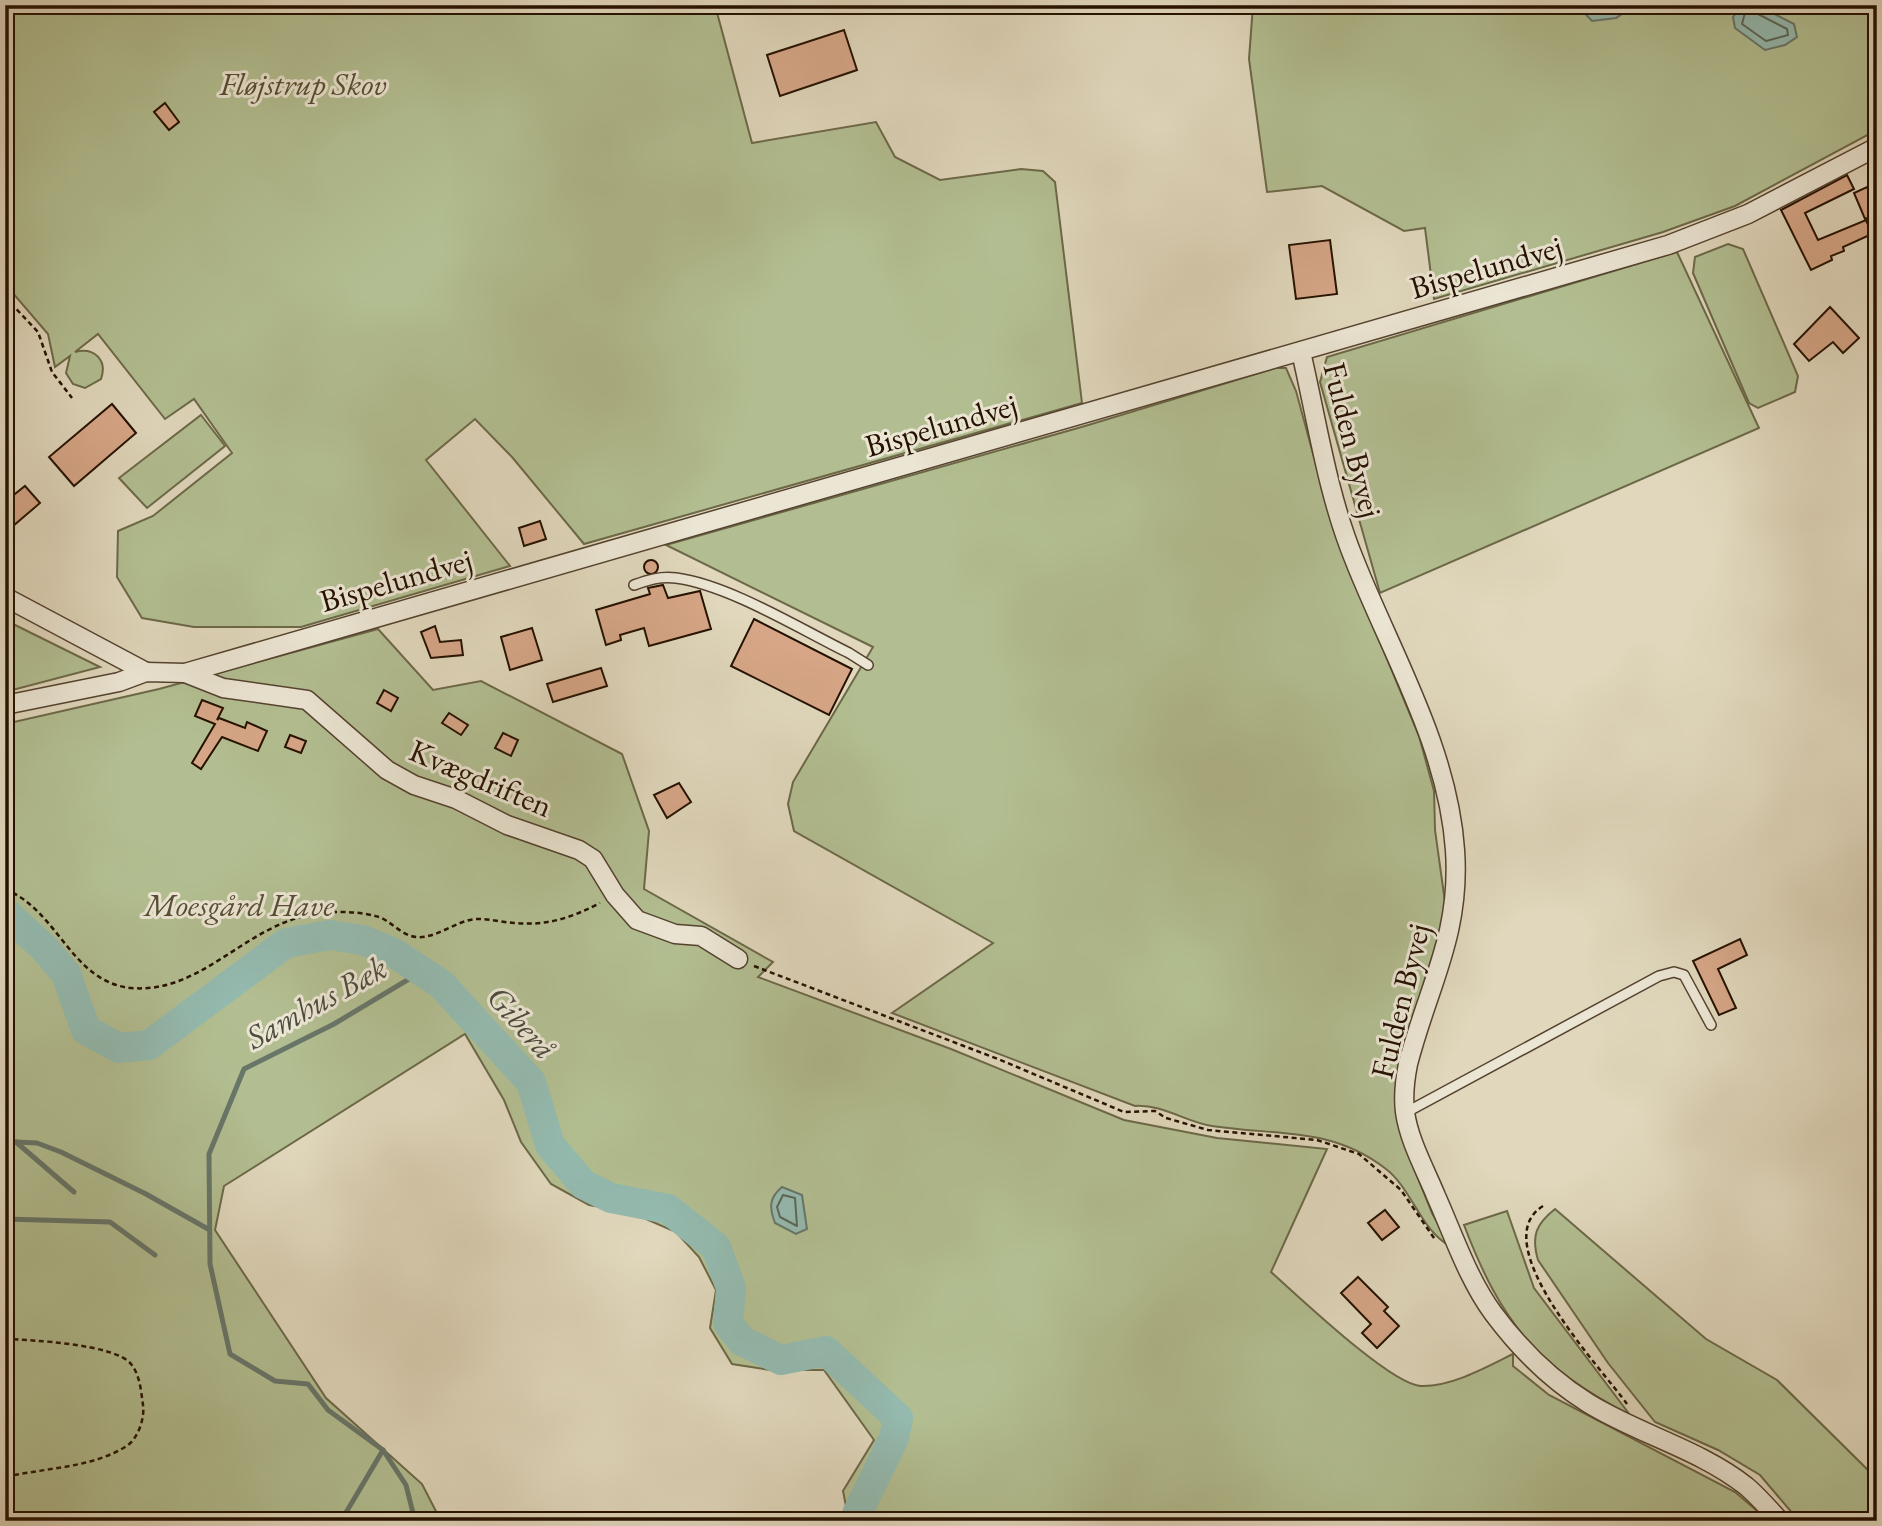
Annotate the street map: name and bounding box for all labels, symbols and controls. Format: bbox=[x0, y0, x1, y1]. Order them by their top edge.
park label: Fløjstrup Skov bbox=[218, 63, 387, 105]
street label: Bispelundvej bbox=[1405, 225, 1567, 309]
street label: Fulden Byvej bbox=[1313, 358, 1393, 522]
street label: Bispelundvej bbox=[860, 383, 1022, 467]
street label: Bispelundvej bbox=[315, 538, 477, 622]
street label: Kvægdriften bbox=[403, 729, 559, 827]
park label: Moesgård Have bbox=[142, 884, 335, 926]
street label: Fulden Byvej bbox=[1360, 919, 1440, 1083]
water label: Samhus Bæk bbox=[237, 946, 394, 1059]
water label: Giberå bbox=[478, 976, 566, 1068]

